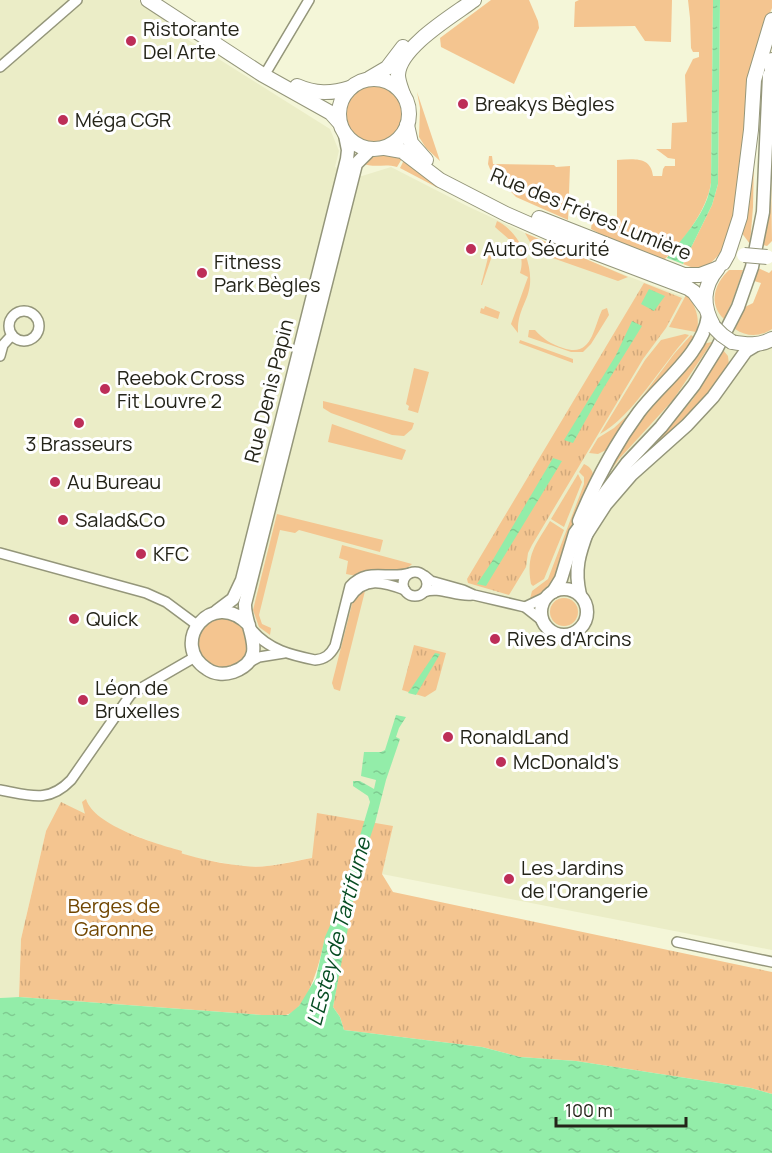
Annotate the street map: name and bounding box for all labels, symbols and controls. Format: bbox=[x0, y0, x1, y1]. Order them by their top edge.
place label: Ristorante Del Arte bbox=[143, 15, 239, 65]
marker: Ristorante Del Arte bbox=[124, 34, 138, 48]
place label: Breakys Bègles bbox=[475, 90, 615, 117]
marker: Breakys Bègles bbox=[456, 97, 470, 111]
place label: Méga CGR bbox=[75, 106, 171, 133]
marker: Méga CGR bbox=[56, 113, 70, 127]
street label: Rue des Frères Lumière bbox=[487, 161, 696, 266]
place label: Auto Sécurité bbox=[483, 235, 610, 262]
marker: Auto Sécurité bbox=[464, 242, 478, 256]
place label: Fitness Park Bègles bbox=[214, 248, 321, 298]
marker: Fitness Park Bègles bbox=[195, 266, 209, 280]
street label: Rue Denis Papin bbox=[238, 316, 299, 466]
place label: Reebok Cross Fit Louvre 2 bbox=[117, 364, 245, 414]
marker: Reebok Cross Fit Louvre 2 bbox=[98, 382, 112, 396]
marker: 3 Brasseurs bbox=[72, 416, 86, 430]
place label: 3 Brasseurs bbox=[25, 430, 133, 457]
place label: Au Bureau bbox=[67, 468, 161, 495]
marker: Au Bureau bbox=[48, 475, 62, 489]
place label: Salad&Co bbox=[75, 506, 165, 533]
marker: Salad&Co bbox=[56, 513, 70, 527]
place label: KFC bbox=[153, 540, 189, 567]
marker: KFC bbox=[134, 547, 148, 561]
place label: Quick bbox=[86, 605, 139, 632]
marker: Quick bbox=[67, 612, 81, 626]
place label: Rives d'Arcins bbox=[507, 625, 631, 652]
marker: Rives d'Arcins bbox=[488, 632, 502, 646]
place label: Léon de Bruxelles bbox=[95, 674, 180, 724]
marker: Léon de Bruxelles bbox=[76, 693, 90, 707]
place label: RonaldLand bbox=[460, 723, 569, 750]
marker: RonaldLand bbox=[441, 730, 455, 744]
place label: McDonald's bbox=[513, 748, 619, 775]
marker: McDonald's bbox=[494, 755, 508, 769]
water label: L'Estey de Tartifume bbox=[299, 833, 377, 1029]
place label: Les Jardins de l'Orangerie bbox=[521, 854, 648, 904]
marker: Les Jardins de l'Orangerie bbox=[502, 872, 516, 886]
park label: Berges de Garonne bbox=[68, 892, 160, 942]
scale bar bbox=[556, 1090, 686, 1128]
text: 100 m bbox=[565, 1098, 613, 1122]

